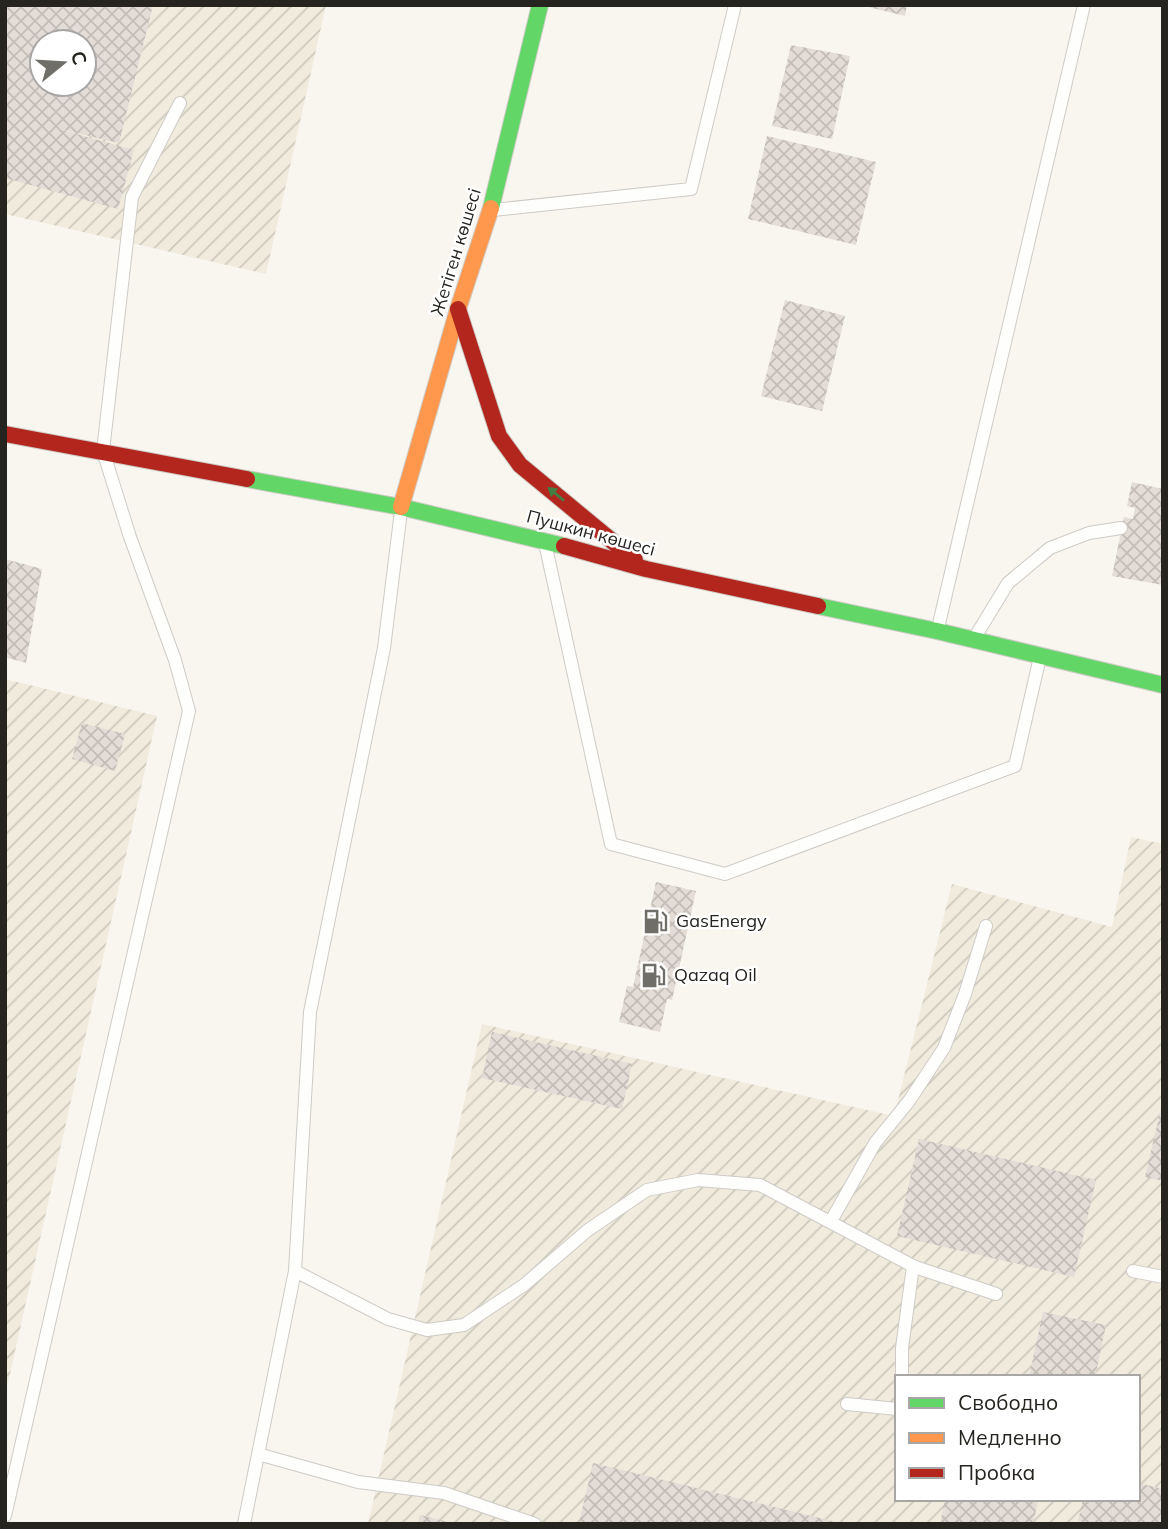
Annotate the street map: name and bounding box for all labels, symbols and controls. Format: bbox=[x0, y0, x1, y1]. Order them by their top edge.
north arrow bbox=[28, 28, 98, 98]
text: С bbox=[66, 48, 93, 68]
street label: Жетіген көшесі bbox=[425, 185, 486, 318]
one-way arrow bbox=[547, 487, 564, 502]
street label: Пушкин көшесі bbox=[524, 504, 658, 561]
fuel station icon: GasEnergy bbox=[642, 907, 670, 935]
place label: GasEnergy bbox=[676, 909, 767, 932]
fuel station icon: Qazaq Oil bbox=[640, 961, 668, 989]
place label: Qazaq Oil bbox=[674, 963, 757, 986]
legend bbox=[895, 1375, 1140, 1501]
text: Свободно bbox=[958, 1389, 1058, 1415]
text: Медленно bbox=[958, 1424, 1062, 1450]
text: Пробка bbox=[958, 1459, 1035, 1485]

